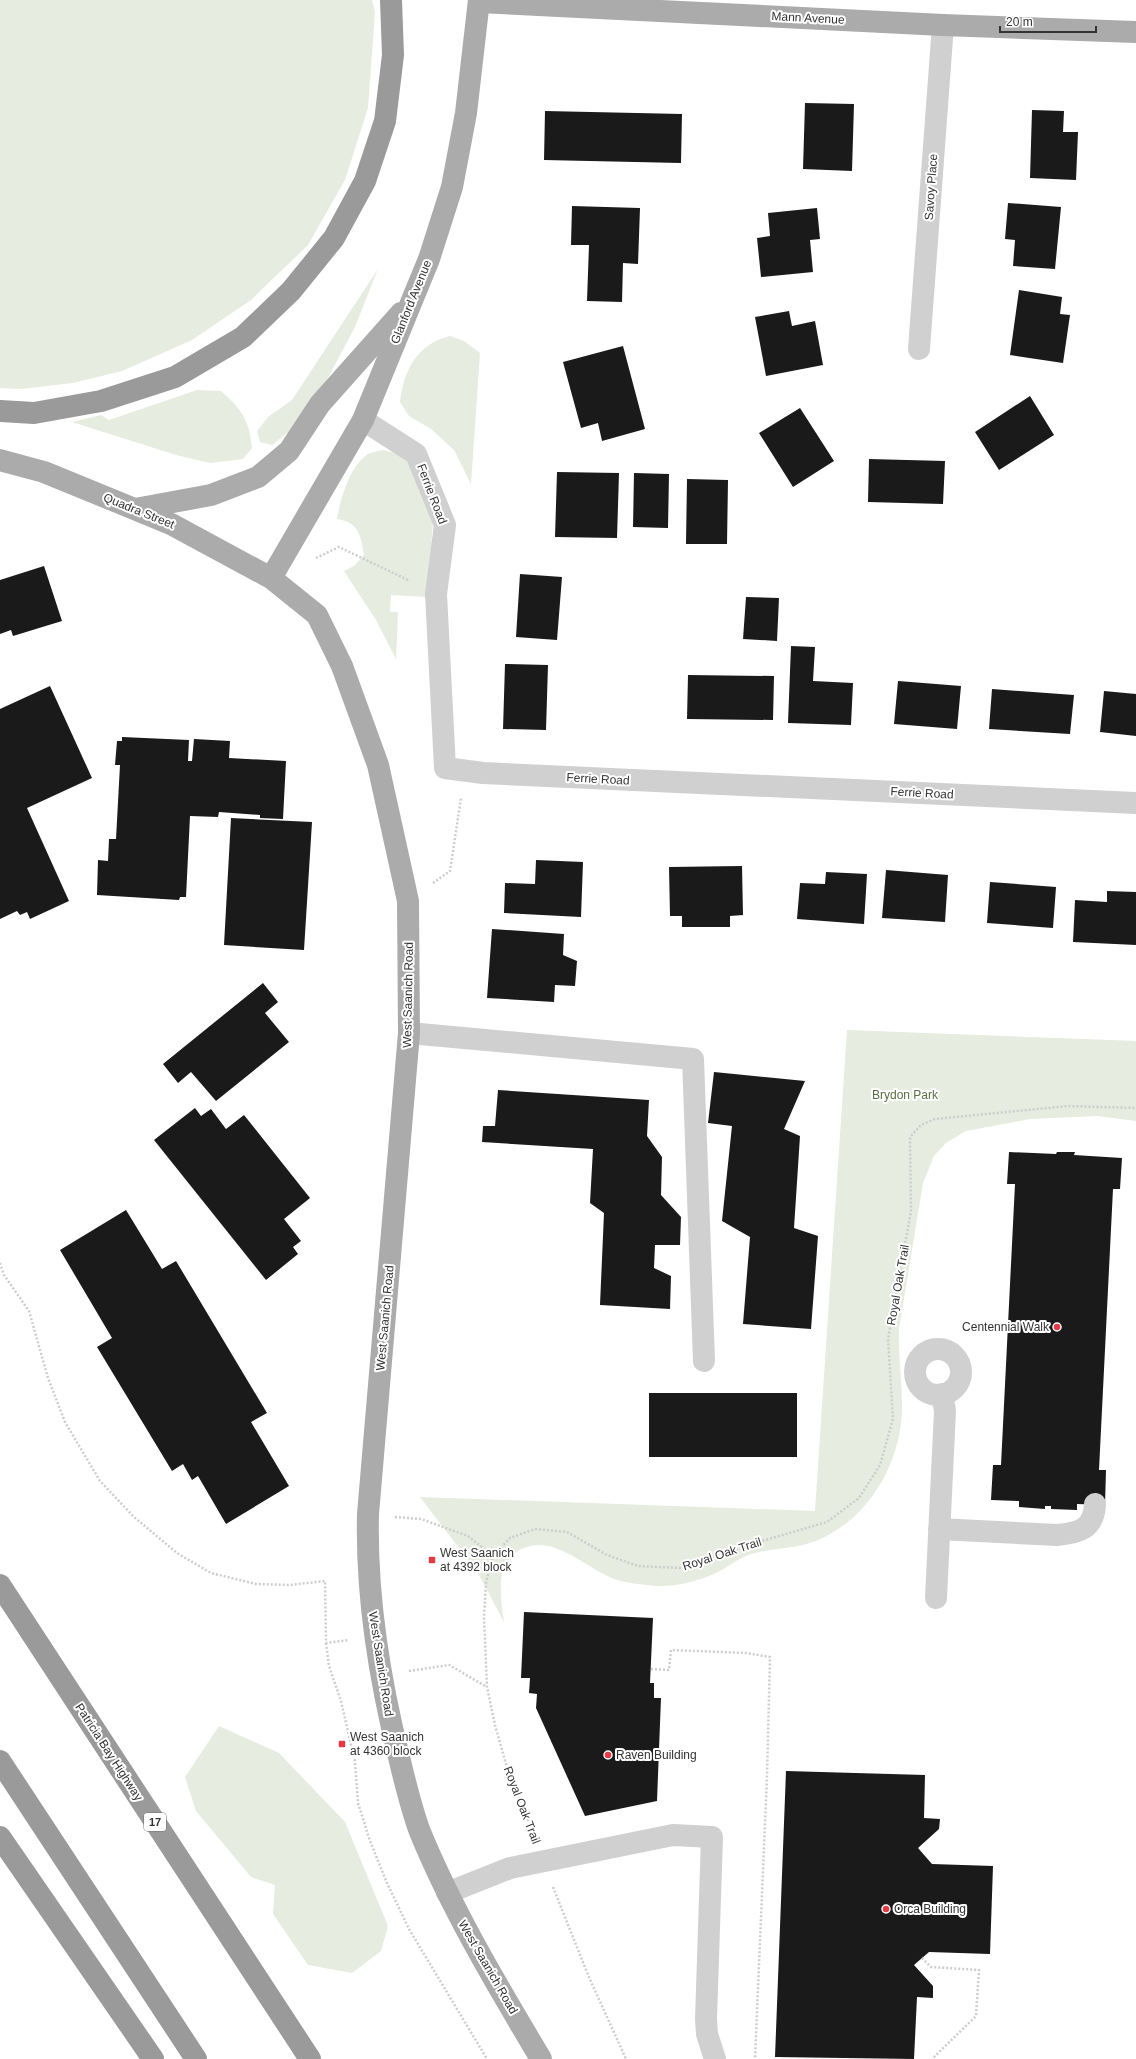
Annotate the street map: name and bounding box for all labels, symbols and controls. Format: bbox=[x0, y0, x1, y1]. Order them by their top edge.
scale bar bbox=[1000, 8, 1096, 34]
street label: Mann Avenue bbox=[771, 9, 845, 27]
text: 20 m bbox=[1006, 15, 1033, 29]
street label: Savoy Place bbox=[922, 153, 940, 221]
street label: Glanford Avenue bbox=[388, 258, 434, 346]
street label: Ferrie Road bbox=[414, 462, 450, 526]
street label: Quadra Street bbox=[101, 490, 177, 532]
street label: Ferrie Road bbox=[566, 770, 630, 788]
street label: Ferrie Road bbox=[890, 784, 954, 802]
street label: West Saanich Road bbox=[400, 942, 416, 1048]
park label: Brydon Park bbox=[872, 1088, 939, 1102]
street label: Royal Oak Trail bbox=[884, 1243, 912, 1327]
street label: West Saanich Road bbox=[373, 1265, 397, 1371]
place label: Centennial Walk bbox=[962, 1320, 1050, 1334]
marker: Centennial Walk bbox=[1052, 1322, 1062, 1332]
street label: Royal Oak Trail bbox=[681, 1535, 763, 1573]
place label: West Saanich at 4392 block bbox=[440, 1546, 514, 1574]
marker: West Saanich at 4392 block bbox=[427, 1555, 437, 1565]
street label: West Saanich Road bbox=[366, 1611, 396, 1717]
street label: Patricia Bay Highway bbox=[72, 1701, 146, 1803]
place label: West Saanich at 4360 block bbox=[350, 1730, 424, 1758]
marker: West Saanich at 4360 block bbox=[337, 1739, 347, 1749]
place label: Raven Building bbox=[616, 1748, 697, 1762]
marker: Raven Building bbox=[603, 1750, 613, 1760]
street label: Royal Oak Trail bbox=[501, 1764, 543, 1846]
road number: 17 bbox=[144, 1813, 166, 1831]
place label: Orca Building bbox=[894, 1902, 966, 1916]
marker: Orca Building bbox=[881, 1904, 891, 1914]
street label: West Saanich Road bbox=[455, 1918, 521, 2016]

